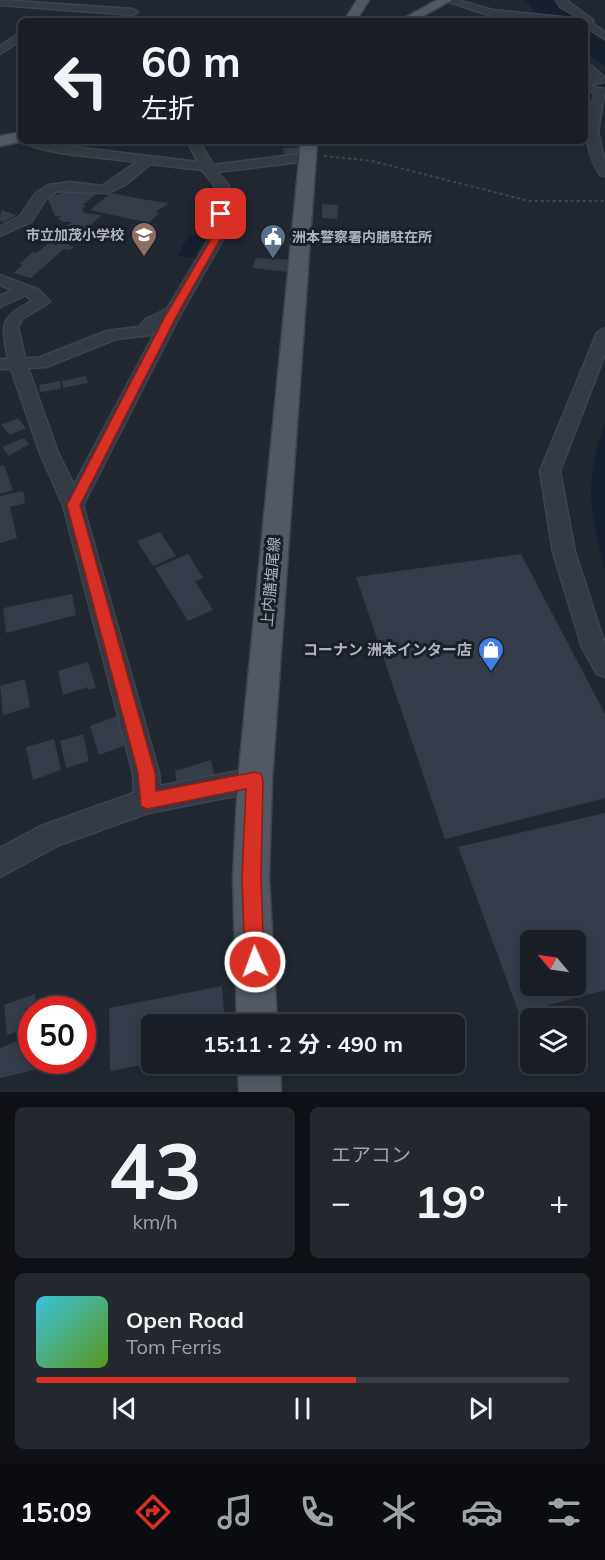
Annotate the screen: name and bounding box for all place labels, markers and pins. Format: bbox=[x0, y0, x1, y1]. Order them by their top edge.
pin bbox=[195, 188, 246, 239]
school or university icon: 市立加茂小学校 bbox=[129, 220, 159, 258]
public building icon: 洲本警察署内膳駐在所 bbox=[258, 222, 288, 260]
place label: 市立加茂小学校 bbox=[26, 226, 124, 244]
place label: 洲本警察署内膳駐在所 bbox=[292, 228, 432, 246]
shop icon: コーナン 洲本インター店 bbox=[476, 635, 506, 673]
place label: コーナン 洲本インター店 bbox=[303, 640, 472, 659]

